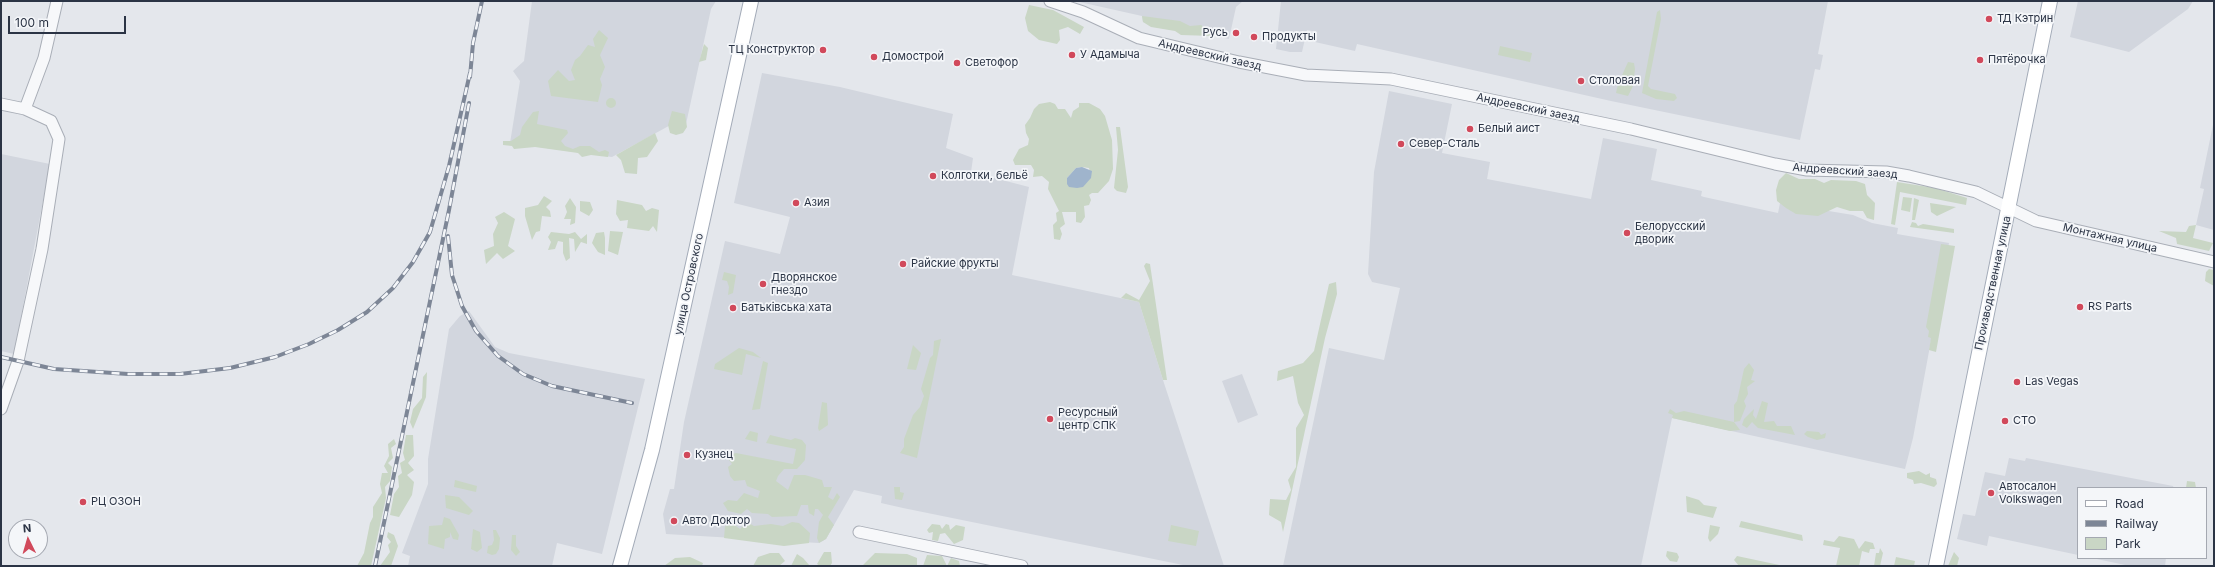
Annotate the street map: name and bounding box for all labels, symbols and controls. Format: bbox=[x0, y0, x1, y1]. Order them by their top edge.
scale bar bbox=[10, 8, 128, 34]
place label: ТД Кэтрин bbox=[1997, 12, 2053, 26]
marker: ТД Кэтрин bbox=[1984, 14, 1994, 24]
text: 100 m bbox=[15, 15, 49, 30]
place label: Русь bbox=[1203, 26, 1228, 40]
marker: Русь bbox=[1231, 28, 1241, 38]
place label: Продукты bbox=[1262, 30, 1316, 44]
marker: Продукты bbox=[1249, 32, 1259, 42]
street label: Андреевский заезд bbox=[1157, 37, 1263, 73]
place label: ТЦ Конструктор bbox=[728, 43, 815, 57]
marker: ТЦ Конструктор bbox=[818, 45, 828, 55]
place label: У Адамыча bbox=[1080, 48, 1140, 62]
place label: Домострой bbox=[882, 50, 944, 64]
marker: У Адамыча bbox=[1067, 50, 1077, 60]
marker: Домострой bbox=[869, 52, 879, 62]
place label: Пятёрочка bbox=[1988, 53, 2046, 67]
marker: Пятёрочка bbox=[1975, 55, 1985, 65]
place label: Светофор bbox=[965, 56, 1018, 70]
marker: Светофор bbox=[952, 58, 962, 68]
place label: Столовая bbox=[1589, 74, 1640, 88]
marker: Столовая bbox=[1576, 76, 1586, 86]
street label: Андреевский заезд bbox=[1475, 91, 1581, 125]
place label: Белый аист bbox=[1478, 122, 1540, 136]
marker: Белый аист bbox=[1465, 124, 1475, 134]
place label: Север-Сталь bbox=[1409, 137, 1480, 151]
marker: Север-Сталь bbox=[1396, 139, 1406, 149]
street label: Андреевский заезд bbox=[1792, 161, 1898, 181]
place label: Колготки, бельё bbox=[941, 169, 1028, 183]
marker: Колготки, бельё bbox=[928, 171, 938, 181]
place label: Азия bbox=[804, 196, 830, 210]
marker: Азия bbox=[791, 198, 801, 208]
street label: Производственная улица bbox=[1972, 215, 2014, 351]
place label: Белорусский дворик bbox=[1635, 220, 1705, 246]
street label: Монтажная улица bbox=[2062, 221, 2158, 255]
marker: Белорусский дворик bbox=[1622, 228, 1632, 238]
street label: улица Островского bbox=[672, 232, 706, 336]
place label: Райские фрукты bbox=[911, 257, 999, 271]
marker: Райские фрукты bbox=[898, 259, 908, 269]
place label: Дворянское гнездо bbox=[771, 271, 837, 297]
marker: Дворянское гнездо bbox=[758, 279, 768, 289]
place label: RS Parts bbox=[2088, 300, 2132, 314]
place label: Батькiвська хата bbox=[741, 301, 832, 315]
marker: RS Parts bbox=[2075, 302, 2085, 312]
marker: Батькiвська хата bbox=[728, 303, 738, 313]
place label: Las Vegas bbox=[2025, 375, 2078, 389]
marker: Las Vegas bbox=[2012, 377, 2022, 387]
place label: Ресурсный центр СПК bbox=[1058, 406, 1118, 432]
marker: Ресурсный центр СПК bbox=[1045, 414, 1055, 424]
place label: СТО bbox=[2013, 414, 2036, 428]
marker: СТО bbox=[2000, 416, 2010, 426]
place label: Кузнец bbox=[695, 448, 733, 462]
marker: Кузнец bbox=[682, 450, 692, 460]
place label: Автосалон Volkswagen bbox=[1999, 480, 2062, 506]
legend bbox=[2077, 487, 2207, 559]
marker: Автосалон Volkswagen bbox=[1986, 488, 1996, 498]
place label: РЦ ОЗОН bbox=[91, 495, 141, 509]
text: Road bbox=[2115, 496, 2144, 511]
marker: РЦ ОЗОН bbox=[78, 497, 88, 507]
place label: Авто Доктор bbox=[682, 514, 750, 528]
marker: Авто Доктор bbox=[669, 516, 679, 526]
text: Railway bbox=[2115, 516, 2158, 531]
north arrow bbox=[8, 519, 48, 559]
text: N bbox=[22, 521, 32, 535]
text: Park bbox=[2115, 536, 2141, 551]

